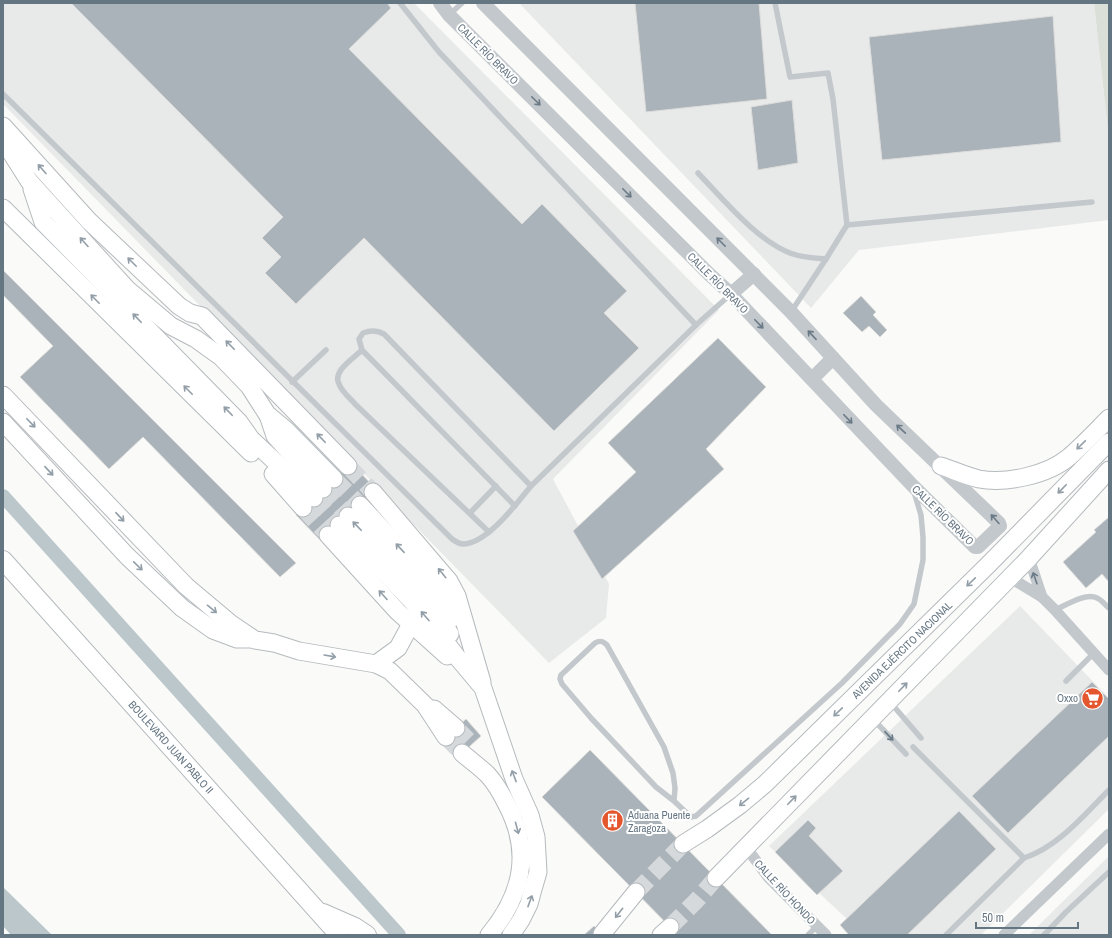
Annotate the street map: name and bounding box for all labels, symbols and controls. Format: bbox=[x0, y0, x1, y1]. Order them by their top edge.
street label: CALLE RÍO BRAVO bbox=[455, 21, 521, 87]
one-way arrow bbox=[531, 96, 540, 106]
one-way arrow bbox=[37, 163, 46, 174]
one-way arrow bbox=[622, 188, 632, 198]
one-way arrow bbox=[79, 237, 89, 247]
one-way arrow bbox=[716, 237, 726, 247]
street label: CALLE RÍO BRAVO bbox=[685, 250, 751, 316]
one-way arrow bbox=[127, 257, 137, 267]
one-way arrow bbox=[90, 294, 100, 304]
one-way arrow bbox=[132, 313, 142, 323]
one-way arrow bbox=[754, 319, 764, 329]
one-way arrow bbox=[807, 330, 817, 340]
one-way arrow bbox=[225, 340, 235, 350]
one-way arrow bbox=[183, 385, 193, 395]
one-way arrow bbox=[223, 406, 233, 416]
one-way arrow bbox=[843, 414, 853, 424]
one-way arrow bbox=[26, 418, 35, 428]
one-way arrow bbox=[896, 424, 906, 434]
one-way arrow bbox=[316, 433, 326, 443]
one-way arrow bbox=[1076, 440, 1086, 450]
one-way arrow bbox=[44, 466, 53, 476]
street label: CALLE RÍO BRAVO bbox=[909, 482, 977, 548]
one-way arrow bbox=[1057, 484, 1067, 494]
one-way arrow bbox=[115, 512, 125, 522]
one-way arrow bbox=[990, 514, 999, 524]
one-way arrow bbox=[353, 521, 362, 531]
one-way arrow bbox=[395, 543, 405, 553]
one-way arrow bbox=[133, 561, 143, 571]
one-way arrow bbox=[438, 568, 447, 579]
one-way arrow bbox=[1031, 572, 1039, 584]
one-way arrow bbox=[966, 577, 976, 587]
one-way arrow bbox=[378, 590, 388, 600]
street label: AVENIDA EJÉRCITO NACIONAL bbox=[848, 598, 955, 702]
one-way arrow bbox=[207, 604, 218, 613]
one-way arrow bbox=[420, 611, 429, 622]
one-way arrow bbox=[323, 653, 336, 661]
one-way arrow bbox=[898, 682, 908, 692]
supermarket icon: Oxxo bbox=[1080, 685, 1106, 711]
place label: Oxxo bbox=[1057, 691, 1078, 705]
street label: BOULEVARD JUAN PABLO II bbox=[125, 698, 217, 796]
one-way arrow bbox=[833, 708, 843, 717]
one-way arrow bbox=[884, 731, 894, 741]
one-way arrow bbox=[509, 771, 517, 783]
one-way arrow bbox=[787, 795, 797, 805]
one-way arrow bbox=[738, 797, 749, 806]
building icon: Aduana Puente Zaragoza bbox=[600, 808, 626, 834]
place label: Aduana Puente Zaragoza bbox=[627, 808, 690, 835]
one-way arrow bbox=[513, 822, 521, 835]
street label: CALLE RÍO HONDO bbox=[752, 857, 818, 927]
one-way arrow bbox=[526, 895, 534, 907]
scale bar bbox=[976, 904, 1078, 930]
one-way arrow bbox=[614, 908, 623, 919]
text: 50 m bbox=[982, 910, 1004, 926]

